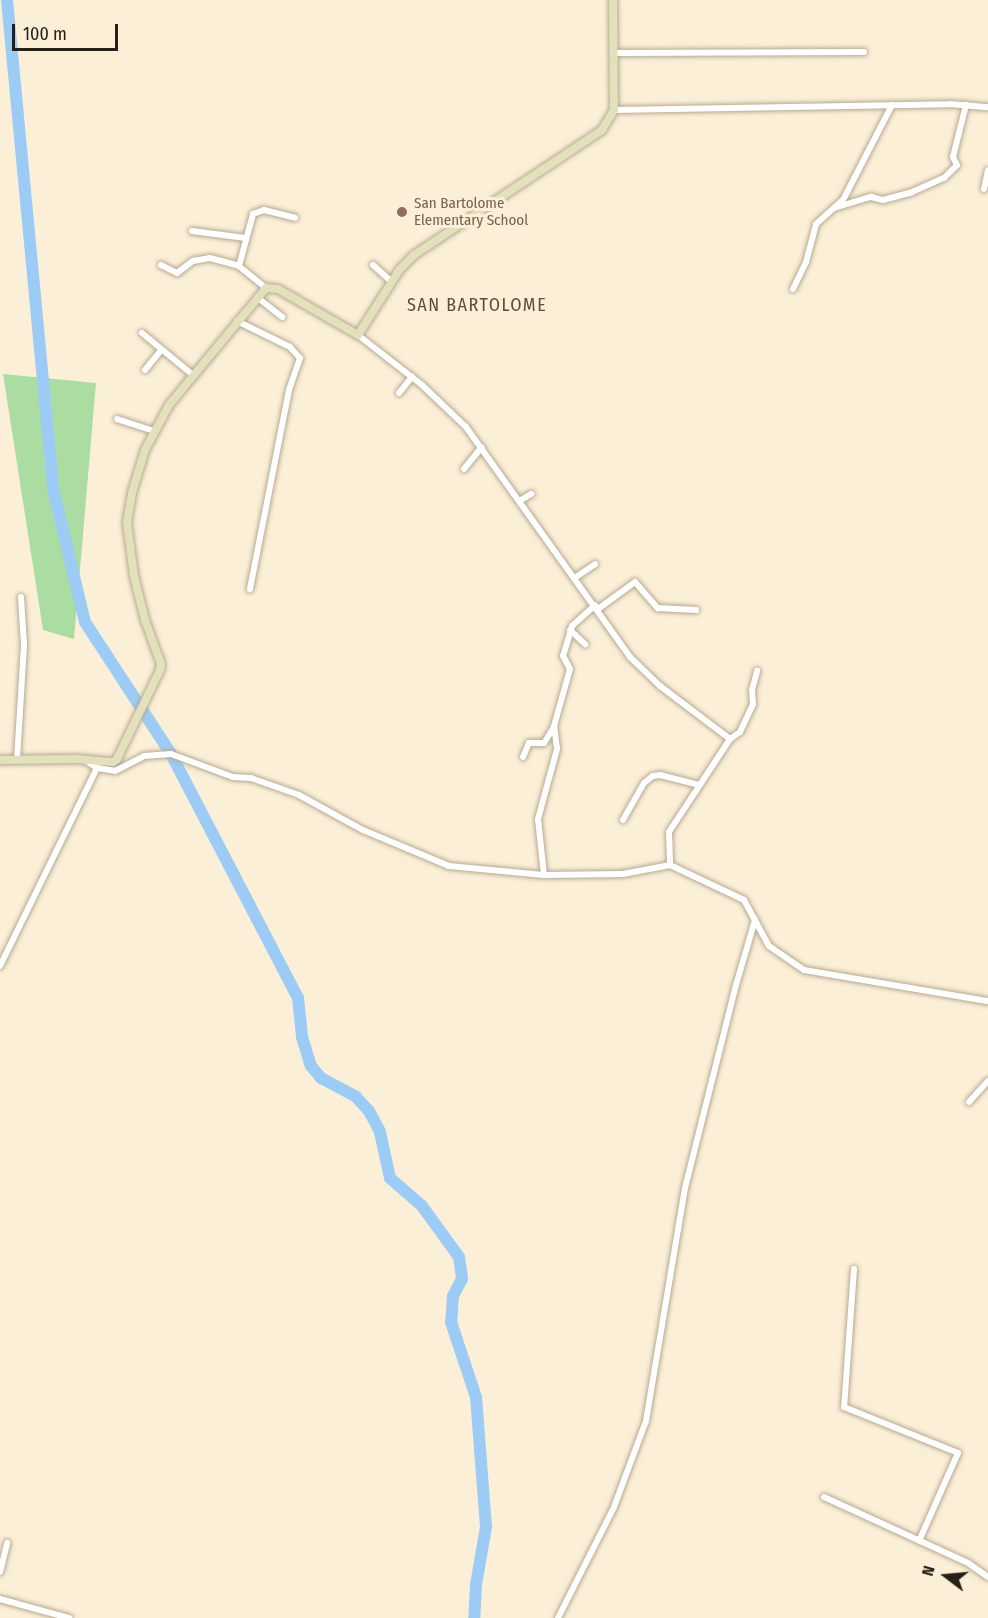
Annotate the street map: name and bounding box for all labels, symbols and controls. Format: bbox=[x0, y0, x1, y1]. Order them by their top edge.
scale bar bbox=[15, 12, 122, 50]
text: 100 m bbox=[23, 23, 67, 45]
place label: San Bartolome Elementary School bbox=[414, 194, 528, 229]
marker: San Bartolome Elementary School bbox=[395, 205, 409, 219]
district label: SAN BARTOLOME bbox=[407, 294, 547, 316]
north arrow bbox=[916, 1546, 976, 1606]
text: N bbox=[918, 1564, 939, 1578]

